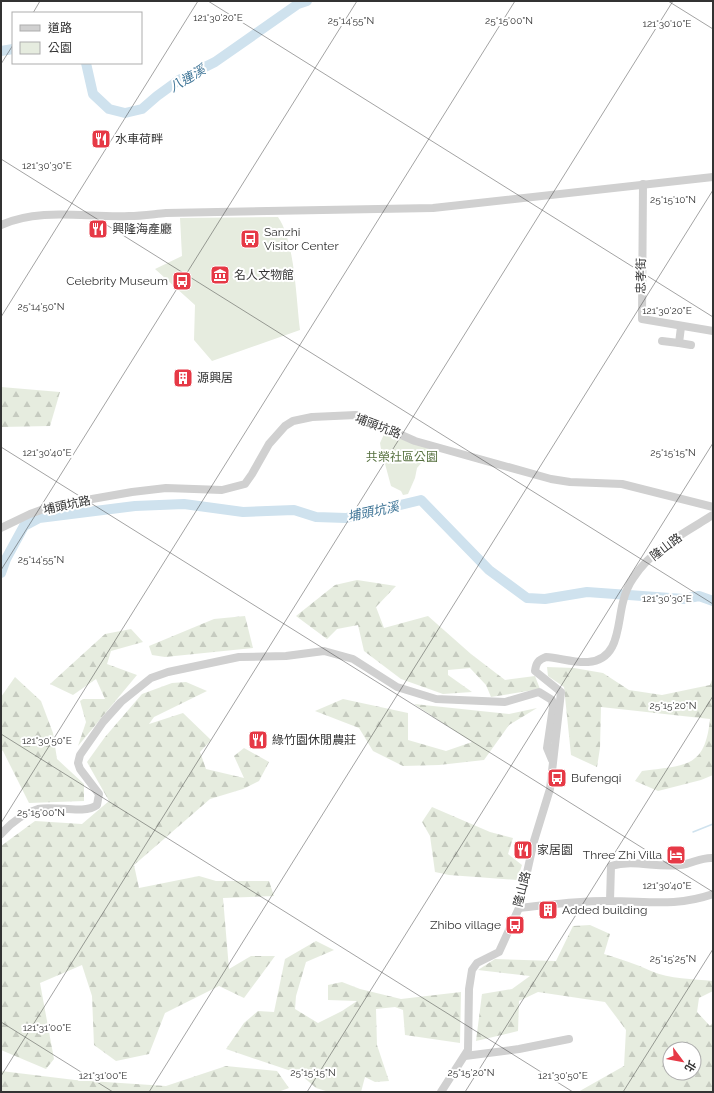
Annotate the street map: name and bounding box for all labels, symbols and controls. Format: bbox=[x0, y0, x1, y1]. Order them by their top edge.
legend bbox=[12, 12, 142, 64]
text: 121°30'20"E bbox=[193, 12, 243, 23]
text: 25°14'55"N bbox=[328, 15, 374, 26]
text: 25°15'00"N bbox=[485, 15, 533, 26]
text: 121°30'10"E bbox=[643, 18, 691, 29]
text: 道路 bbox=[48, 21, 72, 35]
text: 公園 bbox=[48, 41, 72, 55]
water label: 八連溪 bbox=[167, 61, 210, 95]
restaurant icon: 水車荷畔 bbox=[90, 128, 112, 150]
place label: 水車荷畔 bbox=[115, 132, 163, 146]
text: 121°30'30"E bbox=[22, 160, 72, 171]
text: 25°15'10"N bbox=[650, 194, 696, 205]
restaurant icon: 興隆海產廳 bbox=[87, 218, 109, 240]
place label: 興隆海產廳 bbox=[112, 222, 172, 236]
place label: Sanzhi Visitor Center bbox=[264, 225, 339, 253]
bus stop icon: Sanzhi Visitor Center bbox=[239, 228, 261, 250]
street label: 忠孝街 bbox=[634, 258, 648, 294]
museum icon: 名人文物館 bbox=[209, 264, 231, 286]
place label: 名人文物館 bbox=[234, 268, 294, 282]
bus stop icon: Celebrity Museum bbox=[171, 270, 193, 292]
place label: Celebrity Museum bbox=[66, 274, 168, 288]
text: 25°14'50"N bbox=[18, 301, 64, 312]
text: 121°30'20"E bbox=[642, 305, 692, 316]
building icon: 源興居 bbox=[172, 367, 194, 389]
place label: 源興居 bbox=[197, 371, 233, 385]
street label: 埔頭坑路 bbox=[353, 411, 403, 441]
text: 121°30'40"E bbox=[22, 447, 72, 458]
text: 25°15'15"N bbox=[650, 447, 696, 458]
park label: 共榮社區公園 bbox=[366, 450, 438, 464]
street label: 埔頭坑路 bbox=[42, 493, 92, 517]
water label: 埔頭坑溪 bbox=[346, 498, 402, 524]
street label: 隆山路 bbox=[647, 531, 685, 563]
text: 25°14'55"N bbox=[18, 554, 64, 565]
text: 121°30'30"E bbox=[642, 593, 692, 604]
text: 25°15'20"N bbox=[650, 700, 696, 711]
restaurant icon: 綠竹園休閒農莊 bbox=[247, 729, 269, 751]
place label: 綠竹園休閒農莊 bbox=[272, 733, 356, 747]
text: 121°30'50"E bbox=[22, 735, 72, 746]
bus stop icon: Bufengqi bbox=[546, 767, 568, 789]
place label: Bufengqi bbox=[571, 771, 621, 785]
text: 25°15'00"N bbox=[17, 807, 65, 818]
restaurant icon: 家居園 bbox=[512, 839, 534, 861]
place label: 家居園 bbox=[537, 843, 573, 857]
hotel icon: Three Zhi Villa bbox=[665, 844, 687, 866]
place label: Three Zhi Villa bbox=[583, 848, 662, 862]
street label: 隆山路 bbox=[511, 870, 533, 908]
text: 121°30'40"E bbox=[642, 880, 692, 891]
building icon: Added building bbox=[537, 899, 559, 921]
place label: Added building bbox=[562, 903, 647, 917]
bus stop icon: Zhibo village bbox=[504, 914, 526, 936]
place label: Zhibo village bbox=[430, 918, 501, 932]
text: 25°15'25"N bbox=[650, 953, 696, 964]
text: 121°31'00"E bbox=[23, 1022, 71, 1033]
north arrow bbox=[662, 1041, 702, 1081]
text: 北 bbox=[682, 1058, 698, 1074]
text: 25°15'15"N bbox=[290, 1067, 336, 1078]
text: 25°15'20"N bbox=[448, 1067, 494, 1078]
text: 121°31'00"E bbox=[79, 1070, 127, 1081]
text: 121°30'50"E bbox=[538, 1070, 588, 1081]

